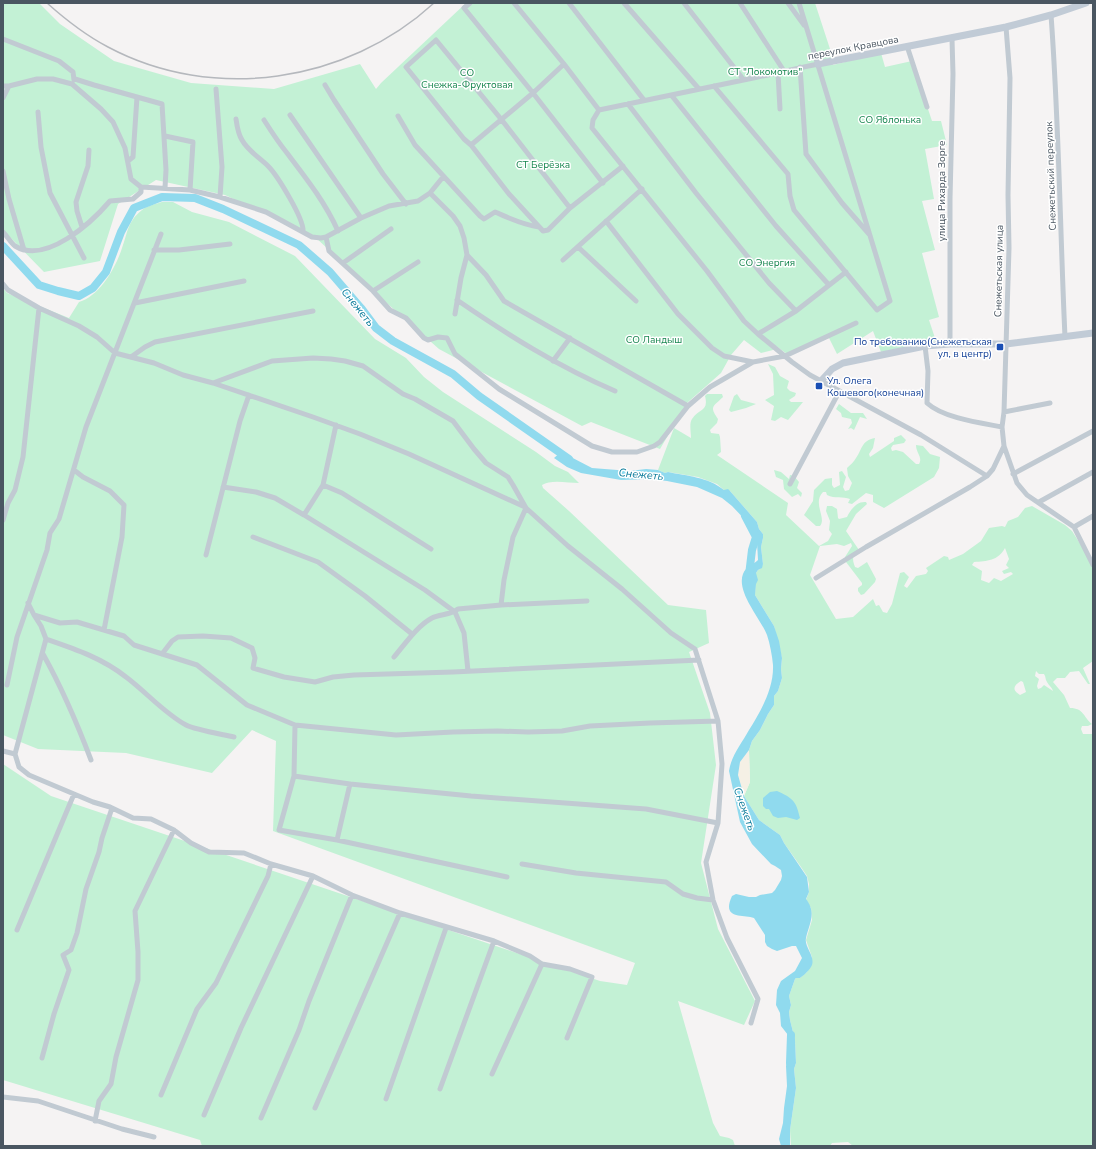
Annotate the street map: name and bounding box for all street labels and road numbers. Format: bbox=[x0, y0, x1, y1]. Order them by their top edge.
street label: переулок Кравцова bbox=[806, 32, 900, 64]
street label: Снежетьский переулок bbox=[1042, 120, 1060, 231]
street label: улица Рихарда Зорге bbox=[935, 141, 949, 241]
street label: Снежетьская улица bbox=[991, 225, 1007, 317]

